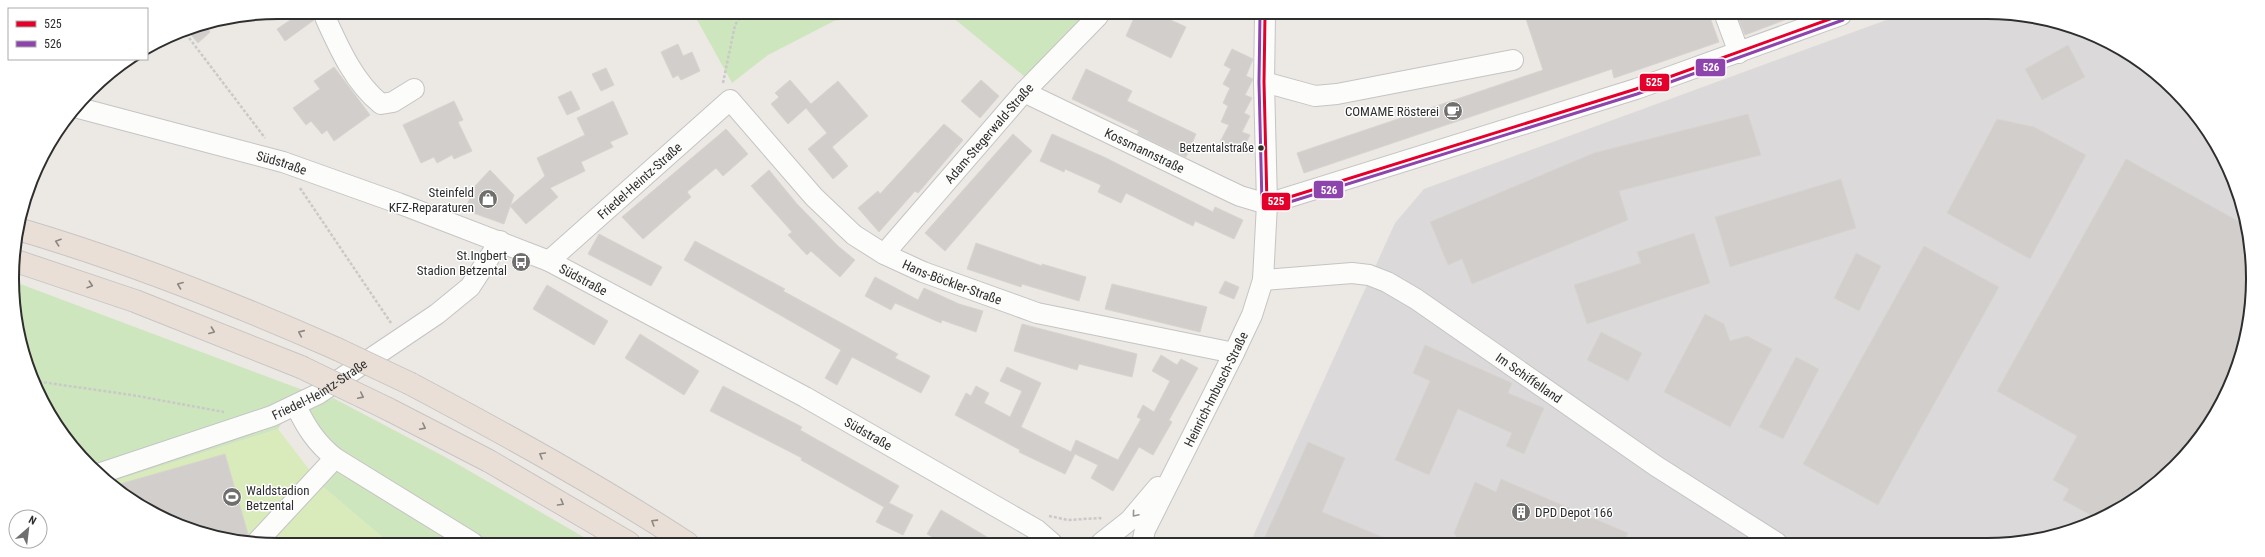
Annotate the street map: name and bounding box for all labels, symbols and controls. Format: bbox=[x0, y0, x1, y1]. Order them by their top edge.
legend bbox=[8, 8, 148, 60]
text: 525 bbox=[44, 17, 62, 31]
text: 526 bbox=[44, 37, 62, 51]
line badge: 526 bbox=[1695, 58, 1726, 77]
text: 526 bbox=[1703, 61, 1720, 74]
line badge: 525 bbox=[1639, 73, 1670, 92]
text: 525 bbox=[1646, 76, 1663, 89]
street label: Adam-Stegerwald-Straße bbox=[941, 80, 1036, 186]
cafe icon: COMAME Rösterei bbox=[1442, 100, 1464, 122]
place label: COMAME Rösterei bbox=[1345, 104, 1439, 119]
street label: Kossmannstraße bbox=[1102, 125, 1187, 176]
street label: Friedel-Heintz-Straße bbox=[594, 139, 685, 222]
place label: Betzentalstraße bbox=[1180, 141, 1254, 155]
marker: Betzentalstraße bbox=[1256, 143, 1266, 153]
street label: Südstraße bbox=[255, 148, 309, 177]
line badge: 526 bbox=[1313, 180, 1344, 199]
text: 526 bbox=[1321, 184, 1338, 197]
place label: Steinfeld KFZ-Reparaturen bbox=[389, 185, 474, 215]
shop icon: Steinfeld KFZ-Reparaturen bbox=[477, 188, 499, 210]
line badge: 525 bbox=[1261, 192, 1291, 211]
text: 525 bbox=[1268, 195, 1285, 208]
one-way arrow bbox=[54, 238, 61, 246]
place label: St.Ingbert Stadion Betzental bbox=[417, 248, 507, 278]
bus stop icon: St.Ingbert Stadion Betzental bbox=[510, 251, 532, 273]
street label: Hans-Böckler-Straße bbox=[900, 256, 1004, 307]
street label: Südstraße bbox=[557, 260, 610, 298]
one-way arrow bbox=[86, 281, 93, 289]
one-way arrow bbox=[177, 281, 184, 289]
one-way arrow bbox=[208, 326, 215, 334]
street label: Heinrich-Imbusch-Straße bbox=[1181, 329, 1251, 449]
one-way arrow bbox=[298, 330, 305, 338]
street label: Im Schiffelland bbox=[1493, 349, 1565, 406]
street label: Friedel-Heintz-Straße bbox=[269, 356, 370, 422]
one-way arrow bbox=[357, 391, 364, 399]
street label: Südstraße bbox=[842, 414, 895, 453]
one-way arrow bbox=[419, 422, 426, 430]
one-way arrow bbox=[539, 452, 546, 460]
place label: Waldstadion Betzental bbox=[246, 483, 310, 513]
sports icon: Waldstadion Betzental bbox=[221, 486, 243, 508]
one-way arrow bbox=[557, 498, 564, 505]
building icon: DPD Depot 166 bbox=[1510, 501, 1532, 523]
place label: DPD Depot 166 bbox=[1535, 505, 1613, 520]
north arrow bbox=[8, 509, 48, 549]
one-way arrow bbox=[1133, 509, 1140, 516]
text: N bbox=[26, 513, 39, 528]
one-way arrow bbox=[651, 519, 658, 527]

